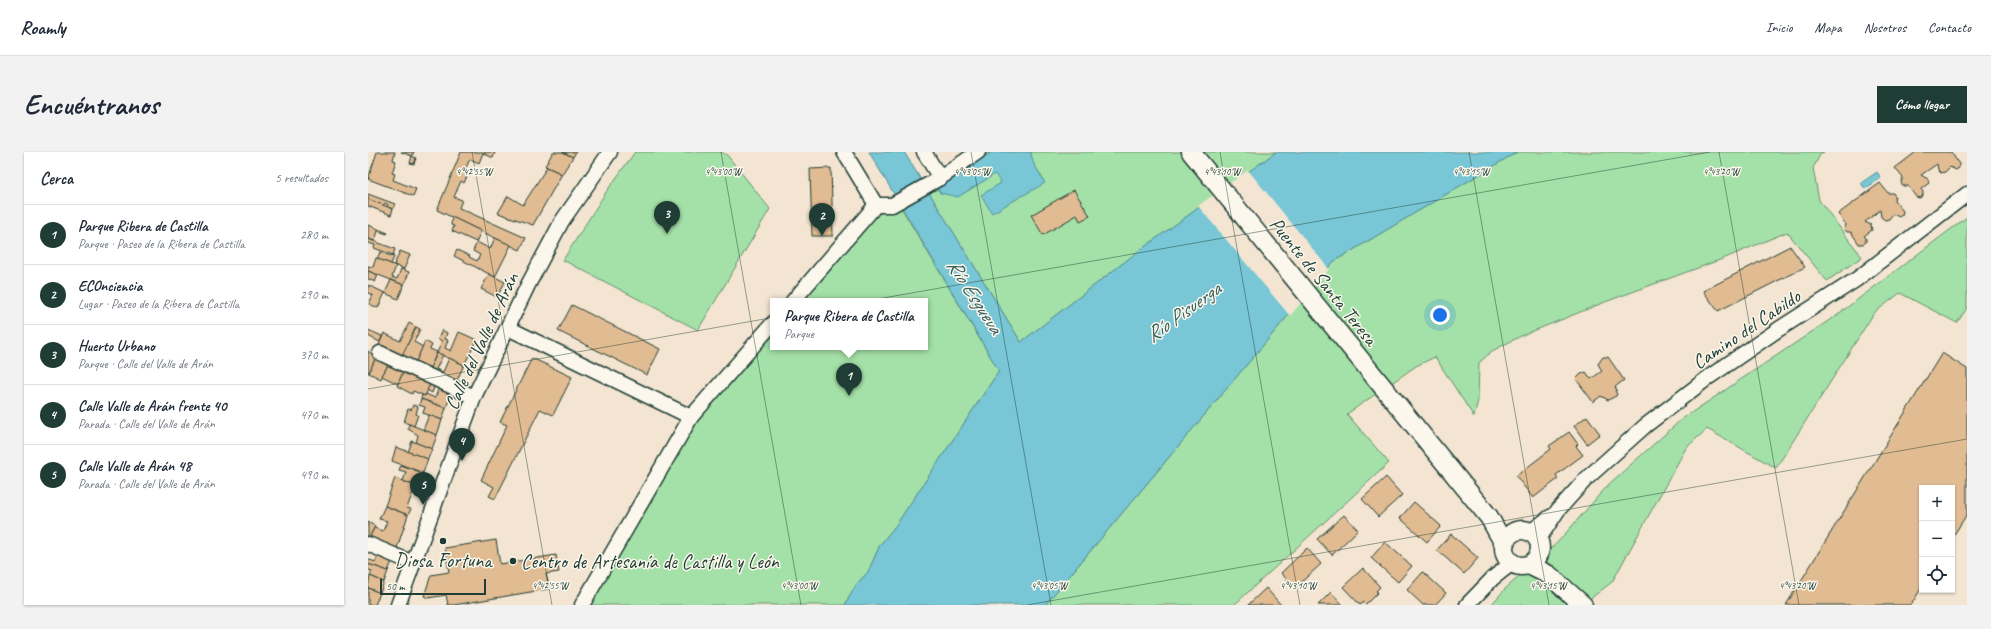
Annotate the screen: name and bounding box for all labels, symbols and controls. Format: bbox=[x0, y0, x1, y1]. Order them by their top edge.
text: Roamly bbox=[20, 16, 66, 40]
text: Inicio bbox=[1766, 19, 1793, 36]
text: Mapa bbox=[1815, 19, 1842, 36]
text: Nosotros bbox=[1864, 19, 1906, 36]
text: Contacto bbox=[1928, 19, 1971, 36]
button: Cómo llegar bbox=[1877, 86, 1967, 123]
text: Encuéntranos bbox=[24, 87, 159, 122]
text: 4°42'55"W bbox=[456, 165, 494, 178]
text: 4°43'00"W bbox=[705, 165, 743, 178]
text: 4°43'05"W bbox=[954, 165, 992, 178]
text: 4°43'10"W bbox=[1204, 165, 1242, 178]
text: 4°43'15"W bbox=[1453, 165, 1491, 178]
text: 4°43'20"W bbox=[1703, 165, 1741, 178]
text: Cerca bbox=[40, 168, 73, 189]
text: 5 resultados bbox=[275, 170, 328, 186]
pin: 3 bbox=[654, 201, 680, 234]
pin: 2 bbox=[809, 203, 835, 236]
street label: Puente de Santa Teresa bbox=[1264, 212, 1384, 352]
text: Parque Ribera de Castilla bbox=[78, 217, 208, 236]
text: 1 bbox=[50, 227, 56, 243]
text: 280 m bbox=[300, 227, 328, 243]
text: Parque · Paseo de la Ribera de Castilla bbox=[78, 236, 245, 252]
water label: Río Esgueva bbox=[941, 254, 1010, 340]
street label: Calle del Valle de Arán bbox=[439, 268, 525, 414]
water label: Río Pisuerga bbox=[1140, 275, 1228, 348]
text: ECOnciencia bbox=[78, 277, 143, 296]
street label: Camino del Cabildo bbox=[1687, 284, 1806, 375]
text: 2 bbox=[50, 287, 56, 303]
text: 290 m bbox=[300, 287, 328, 303]
text: Lugar · Paseo de la Ribera de Castilla bbox=[78, 296, 239, 312]
popup bbox=[770, 298, 928, 350]
your location bbox=[1430, 305, 1450, 325]
text: Parque Ribera de Castilla bbox=[784, 307, 914, 326]
text: Parque bbox=[784, 326, 814, 342]
text: Huerto Urbano bbox=[78, 337, 155, 356]
text: 3 bbox=[50, 347, 56, 363]
text: 370 m bbox=[300, 347, 328, 363]
text: Parque · Calle del Valle de Arán bbox=[78, 356, 213, 372]
pin: 1 bbox=[836, 363, 862, 396]
text: Calle Valle de Arán frente 40 bbox=[78, 397, 227, 416]
text: 4 bbox=[50, 407, 56, 423]
text: 470 m bbox=[300, 407, 328, 423]
text: Parada · Calle del Valle de Arán bbox=[78, 416, 215, 432]
pin: 4 bbox=[449, 428, 475, 461]
text: Calle Valle de Arán 48 bbox=[78, 457, 191, 476]
text: 5 bbox=[50, 467, 56, 483]
text: 490 m bbox=[300, 467, 328, 483]
pin: 5 bbox=[410, 472, 436, 505]
text: Parada · Calle del Valle de Arán bbox=[78, 476, 215, 492]
map controls bbox=[1919, 485, 1955, 593]
button: + bbox=[1919, 485, 1955, 521]
button: − bbox=[1919, 521, 1955, 557]
marker: Diosa Fortuna bbox=[438, 536, 448, 546]
place label: Diosa Fortuna bbox=[395, 548, 493, 573]
place label: Centro de Artesanía de Castilla y León bbox=[521, 549, 780, 574]
marker: Centro de Artesanía de Castilla y León bbox=[508, 556, 518, 566]
button: locate bbox=[1919, 557, 1955, 593]
scale bar bbox=[380, 577, 486, 596]
text: 50 m bbox=[386, 579, 405, 593]
text: 4°42'55"W bbox=[532, 579, 570, 592]
text: 4°43'00"W bbox=[781, 579, 819, 592]
text: 4°43'05"W bbox=[1031, 579, 1069, 592]
text: 4°43'10"W bbox=[1280, 579, 1318, 592]
text: 4°43'15"W bbox=[1530, 579, 1568, 592]
text: 4°43'20"W bbox=[1779, 579, 1817, 592]

